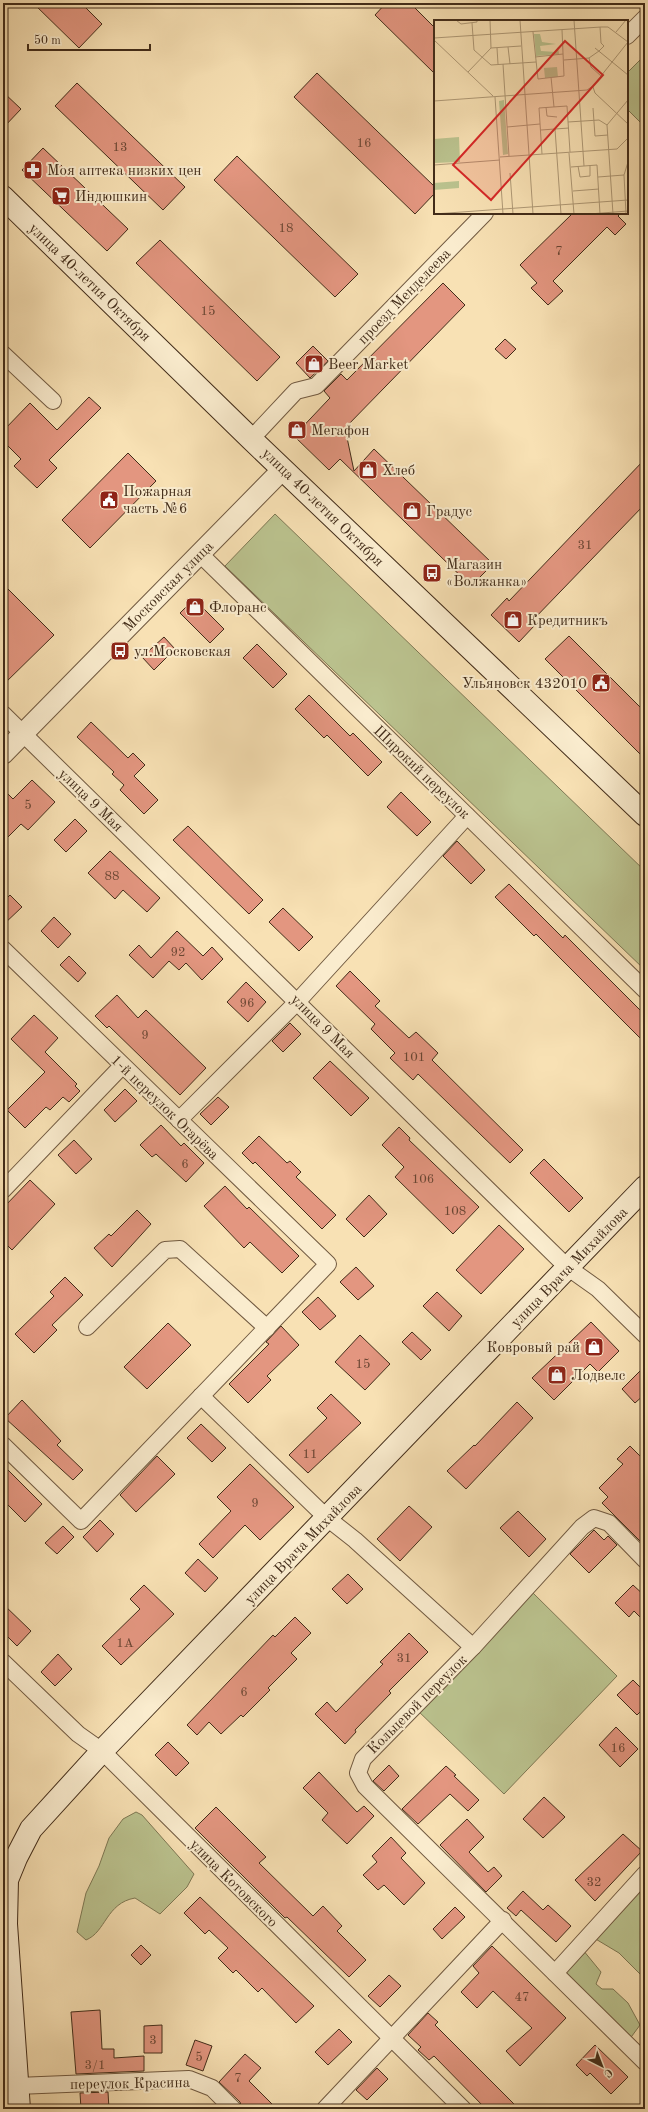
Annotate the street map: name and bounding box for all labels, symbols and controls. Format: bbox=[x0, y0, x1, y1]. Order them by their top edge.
inset map bbox=[434, 20, 628, 214]
scale bar bbox=[28, 26, 150, 52]
text: 50 m bbox=[34, 34, 61, 47]
house number: 16 bbox=[356, 137, 372, 150]
house number: 13 bbox=[112, 141, 128, 154]
pharmacy icon: Моя аптека низких цен bbox=[22, 159, 44, 181]
place label: Моя аптека низких цен bbox=[47, 164, 202, 179]
supermarket icon: Индюшкин bbox=[50, 185, 72, 207]
place label: Индюшкин bbox=[75, 190, 147, 205]
street label: улица 40-летия Октября bbox=[25, 221, 153, 345]
house number: 18 bbox=[278, 222, 294, 235]
house number: 7 bbox=[555, 245, 563, 258]
street label: проезд Менделеева bbox=[356, 246, 455, 348]
house number: 15 bbox=[200, 305, 216, 318]
shop icon: Beer Market bbox=[303, 353, 325, 375]
place label: Beer Market bbox=[328, 358, 409, 373]
shop icon: Мегафон bbox=[286, 419, 308, 441]
place label: Мегафон bbox=[311, 424, 370, 439]
street label: улица 40-летия Октября bbox=[258, 446, 386, 570]
shop icon: Хлеб bbox=[357, 459, 379, 481]
place label: Хлеб bbox=[382, 464, 415, 479]
place label: Пожарная часть №6 bbox=[123, 485, 192, 517]
public building icon: Пожарная часть №6 bbox=[98, 489, 120, 511]
shop icon: Градус bbox=[401, 500, 423, 522]
place label: Градус bbox=[426, 505, 473, 520]
street label: Московская улица bbox=[121, 539, 217, 635]
house number: 31 bbox=[577, 539, 593, 552]
place label: Магазин «Волжанка» bbox=[446, 558, 527, 590]
bus stop icon: Магазин «Волжанка» bbox=[421, 562, 443, 584]
shop icon: Флоранс bbox=[184, 596, 206, 618]
place label: Флоранс bbox=[209, 601, 267, 616]
shop icon: Кредитникъ bbox=[502, 609, 524, 631]
place label: Кредитникъ bbox=[527, 614, 608, 629]
bus stop icon: ул.Московская bbox=[109, 640, 131, 662]
place label: ул.Московская bbox=[134, 645, 231, 660]
public building icon: Ульяновск 432010 bbox=[590, 672, 612, 694]
place label: Ульяновск 432010 bbox=[462, 677, 587, 692]
street label: Широкий переулок bbox=[370, 724, 472, 823]
street label: улица 9 Мая bbox=[55, 767, 125, 836]
house number: 5 bbox=[24, 799, 32, 812]
house number: 88 bbox=[104, 870, 120, 883]
house number: 92 bbox=[170, 946, 186, 959]
street label: улица 9 Мая bbox=[287, 992, 357, 1062]
house number: 96 bbox=[239, 997, 255, 1010]
house number: 9 bbox=[141, 1029, 149, 1042]
house number: 101 bbox=[403, 1051, 425, 1064]
street label: 1-й переулок Огарёва bbox=[107, 1053, 221, 1164]
house number: 6 bbox=[181, 1158, 189, 1171]
house number: 106 bbox=[412, 1173, 434, 1186]
house number: 108 bbox=[444, 1205, 466, 1218]
street label: улица Врача Михайлова bbox=[509, 1205, 632, 1331]
shop icon: Ковровый рай bbox=[583, 1336, 605, 1358]
place label: Ковровый рай bbox=[487, 1341, 580, 1356]
house number: 15 bbox=[355, 1358, 371, 1371]
shop icon: Лодвелс bbox=[546, 1364, 568, 1386]
place label: Лодвелс bbox=[571, 1369, 626, 1384]
house number: 11 bbox=[302, 1448, 318, 1461]
street label: улица Врача Михайлова bbox=[243, 1482, 366, 1608]
house number: 9 bbox=[251, 1497, 259, 1510]
house number: 1А bbox=[116, 1637, 134, 1650]
street label: Кольцевой переулок bbox=[366, 1652, 471, 1758]
house number: 31 bbox=[396, 1652, 412, 1665]
house number: 6 bbox=[240, 1686, 248, 1699]
house number: 16 bbox=[610, 1742, 626, 1755]
street label: улица Котовского bbox=[186, 1837, 280, 1931]
house number: 32 bbox=[586, 1876, 602, 1889]
house number: 47 bbox=[514, 1991, 530, 2004]
house number: 3 bbox=[149, 2034, 157, 2047]
north arrow bbox=[582, 2046, 622, 2086]
house number: 5 bbox=[195, 2051, 203, 2064]
house number: 3/1 bbox=[85, 2059, 105, 2072]
text: С bbox=[601, 2066, 614, 2079]
house number: 7 bbox=[234, 2072, 242, 2085]
street label: переулок Красина bbox=[70, 2076, 191, 2093]

